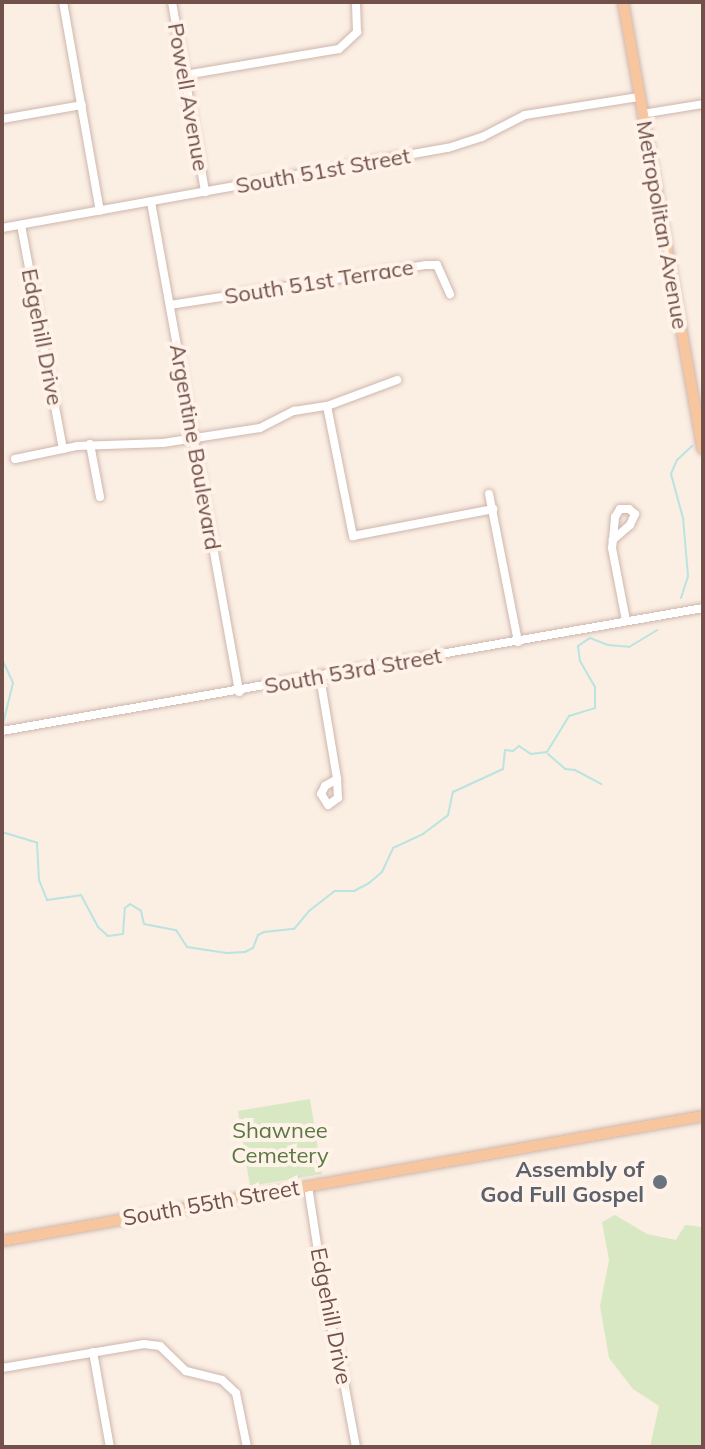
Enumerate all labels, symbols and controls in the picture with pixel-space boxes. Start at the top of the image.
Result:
street label: Powell Avenue [162,21,214,173]
street label: Metropolitan Avenue [631,119,693,331]
street label: South 51st Street [234,143,412,199]
street label: South 51st Terrace [223,254,415,310]
street label: Edgehill Drive [16,266,68,408]
street label: Argentine Boulevard [164,342,226,552]
street label: South 53rd Street [262,642,444,700]
park label: Shawnee Cemetery [231,1117,329,1168]
place label: Assembly of God Full Gospel [480,1156,644,1208]
marker: Assembly of God Full Gospel [651,1173,669,1191]
street label: South 55th Street [121,1174,301,1232]
street label: Edgehill Drive [305,1245,357,1387]

